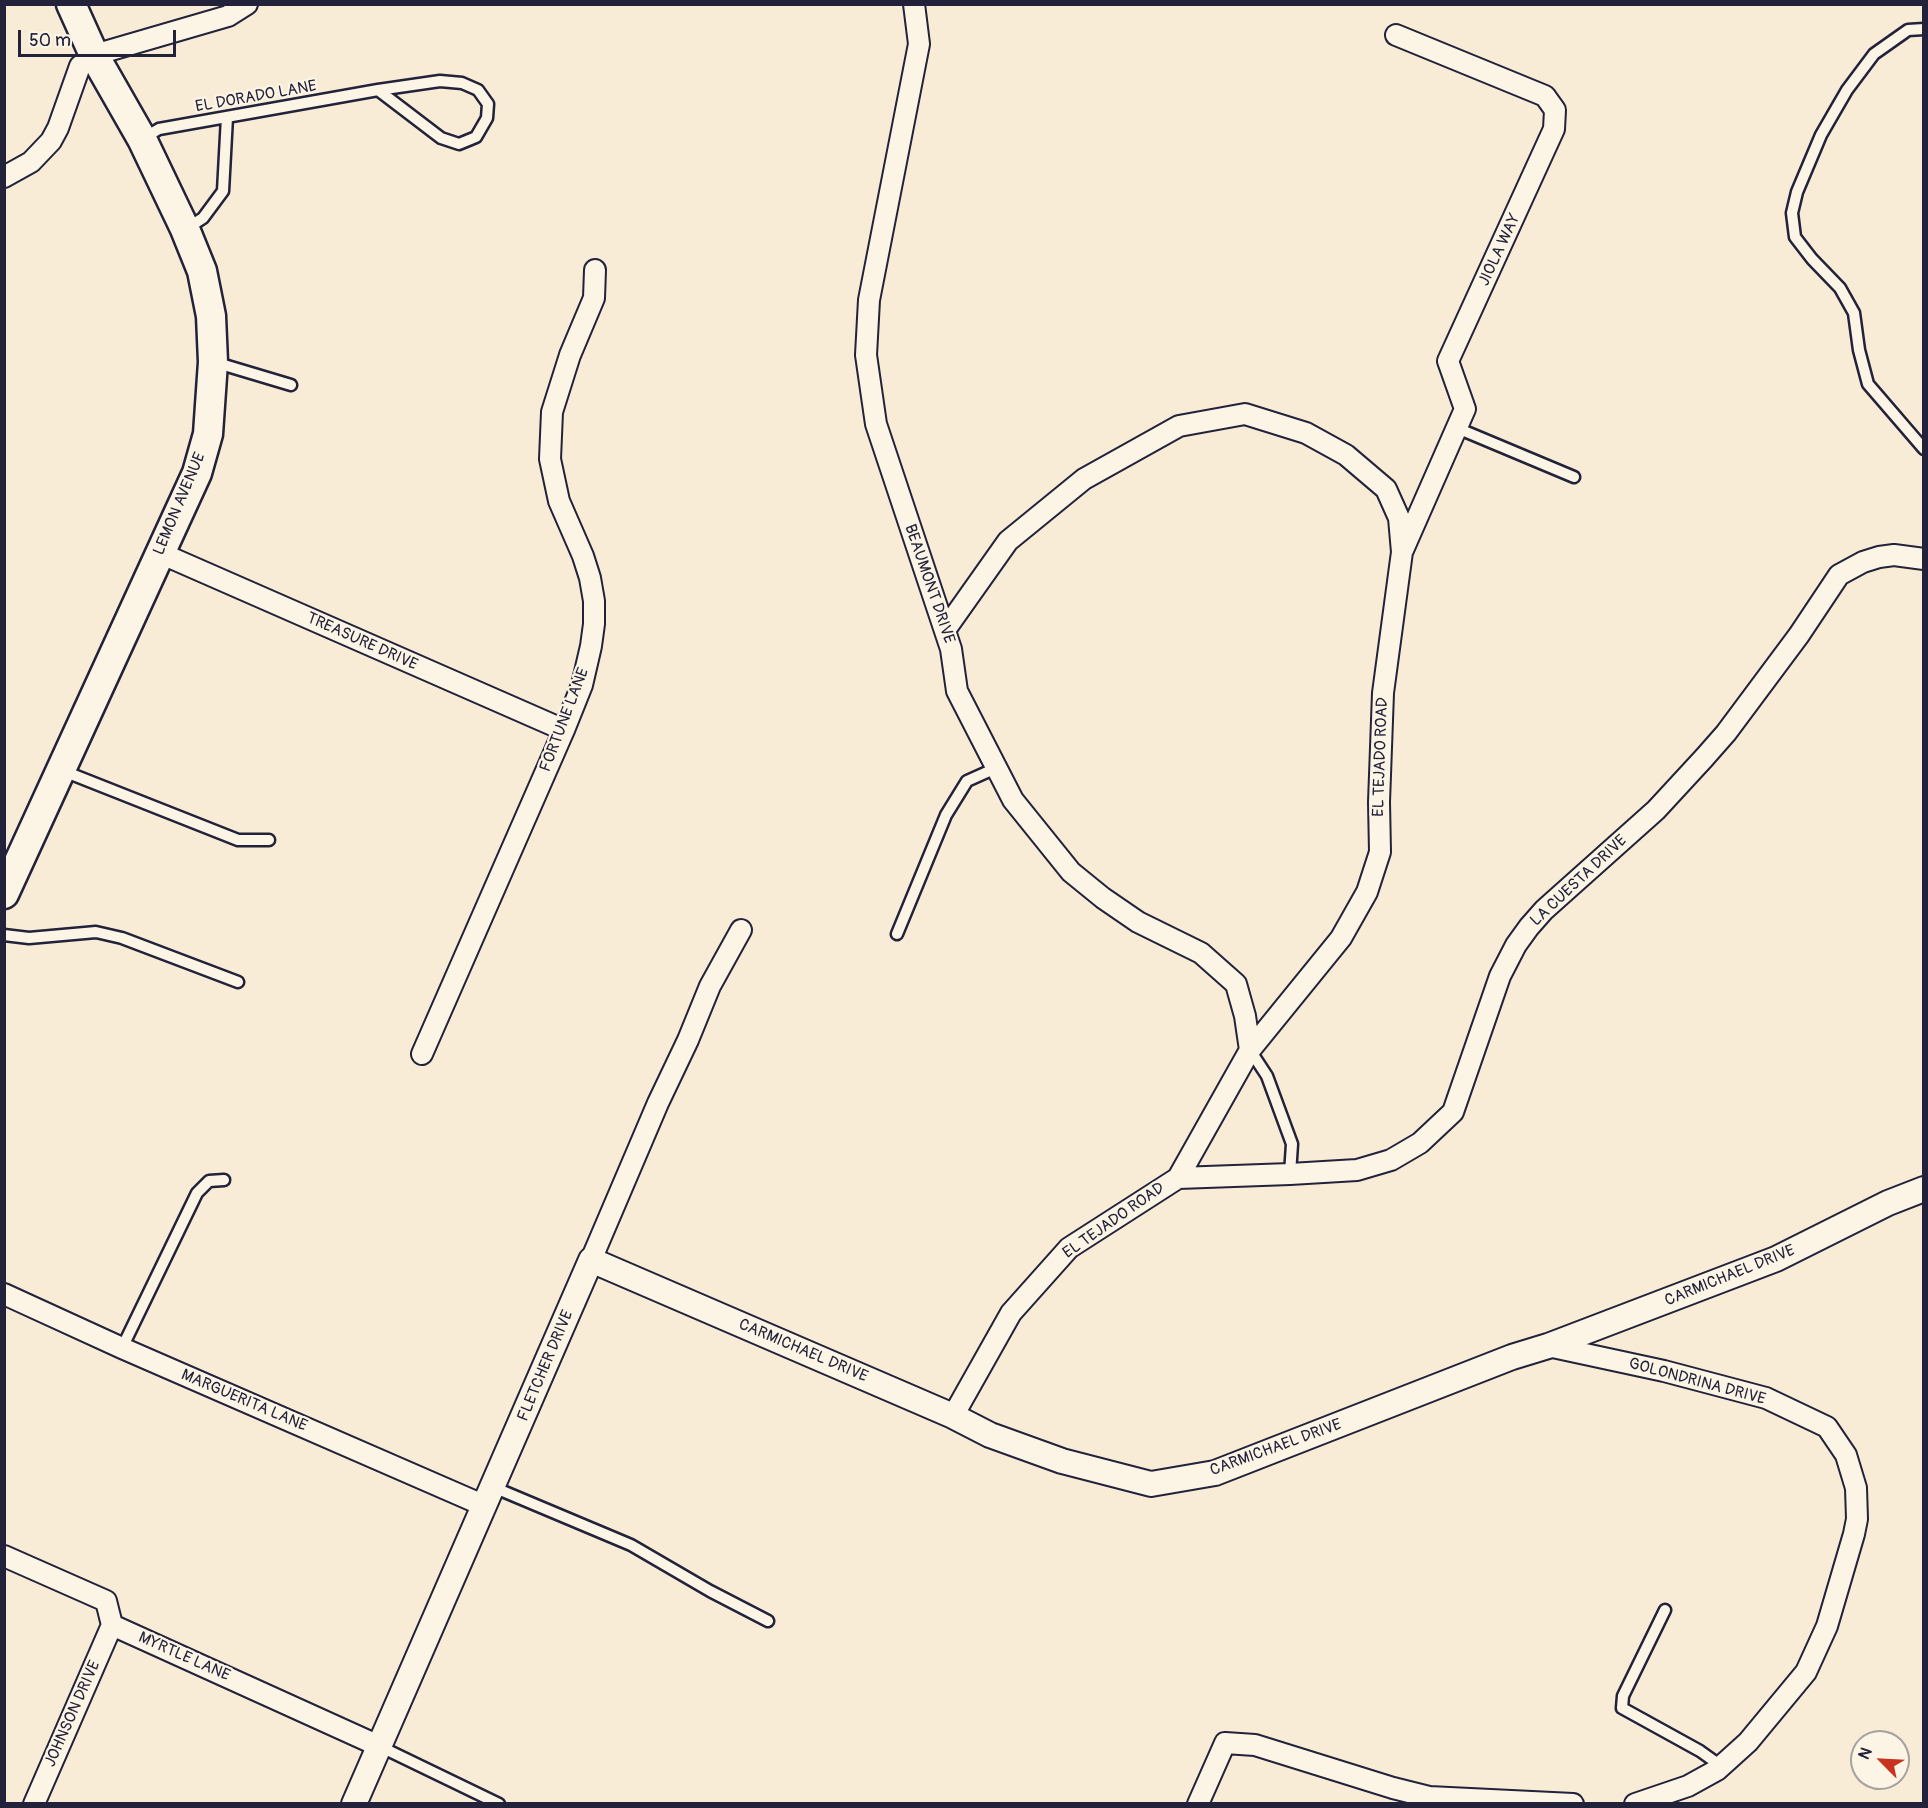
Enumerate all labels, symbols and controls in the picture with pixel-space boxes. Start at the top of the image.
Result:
scale bar [21,18,178,56]
text: 50 m [29,29,71,52]
street label: EL DORADO LANE [194,77,318,117]
street label: JIOLA WAY [1475,211,1525,289]
street label: LEMON AVENUE [150,450,210,558]
street label: BEAUMONT DRIVE [900,522,958,646]
street label: TREASURE DRIVE [303,609,421,675]
street label: FORTUNE LANE [536,665,594,775]
street label: EL TEJADO ROAD [1369,697,1393,817]
street label: LA CUESTA DRIVE [1527,831,1631,931]
street label: EL TEJADO ROAD [1060,1179,1168,1263]
street label: CARMICHAEL DRIVE [1662,1241,1798,1311]
street label: FLETCHER DRIVE [514,1308,578,1424]
street label: CARMICHAEL DRIVE [736,1315,870,1387]
street label: GOLONDRINA DRIVE [1626,1354,1768,1410]
street label: MARGUERITA LANE [178,1366,310,1436]
street label: CARMICHAEL DRIVE [1208,1415,1344,1481]
street label: MYRTLE LANE [135,1628,233,1686]
street label: JOHNSON DRIVE [41,1658,105,1770]
north arrow [1850,1730,1910,1790]
text: N [1854,1744,1877,1763]

